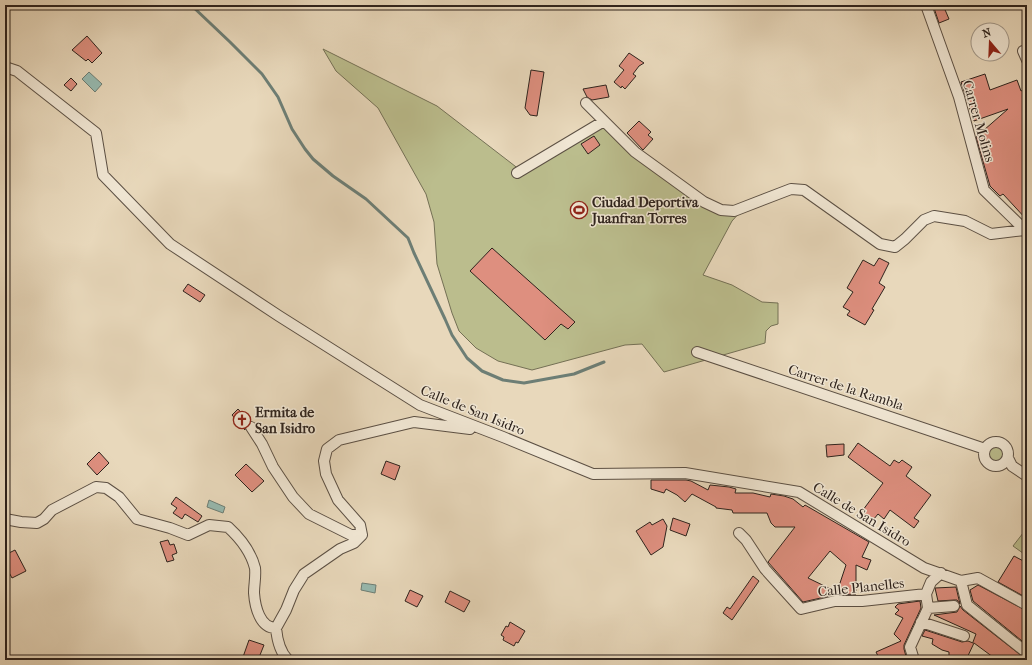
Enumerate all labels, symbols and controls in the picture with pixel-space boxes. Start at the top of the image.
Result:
north arrow [970,22,1010,62]
text: N [981,25,994,41]
street label: Carrer Molins [959,78,998,164]
place label: Ciudad Deportiva Juanfran Torres [590,194,699,227]
sports icon: Ciudad Deportiva Juanfran Torres [569,200,589,220]
street label: Carrer de la Rambla [786,361,906,414]
street label: Calle de San Isidro [418,382,528,439]
place label: Ermita de San Isidro [255,404,315,437]
church icon: Ermita de San Isidro [232,410,252,430]
street label: Calle de San Isidro [810,479,914,550]
street label: Calle Planelles [817,575,905,600]

